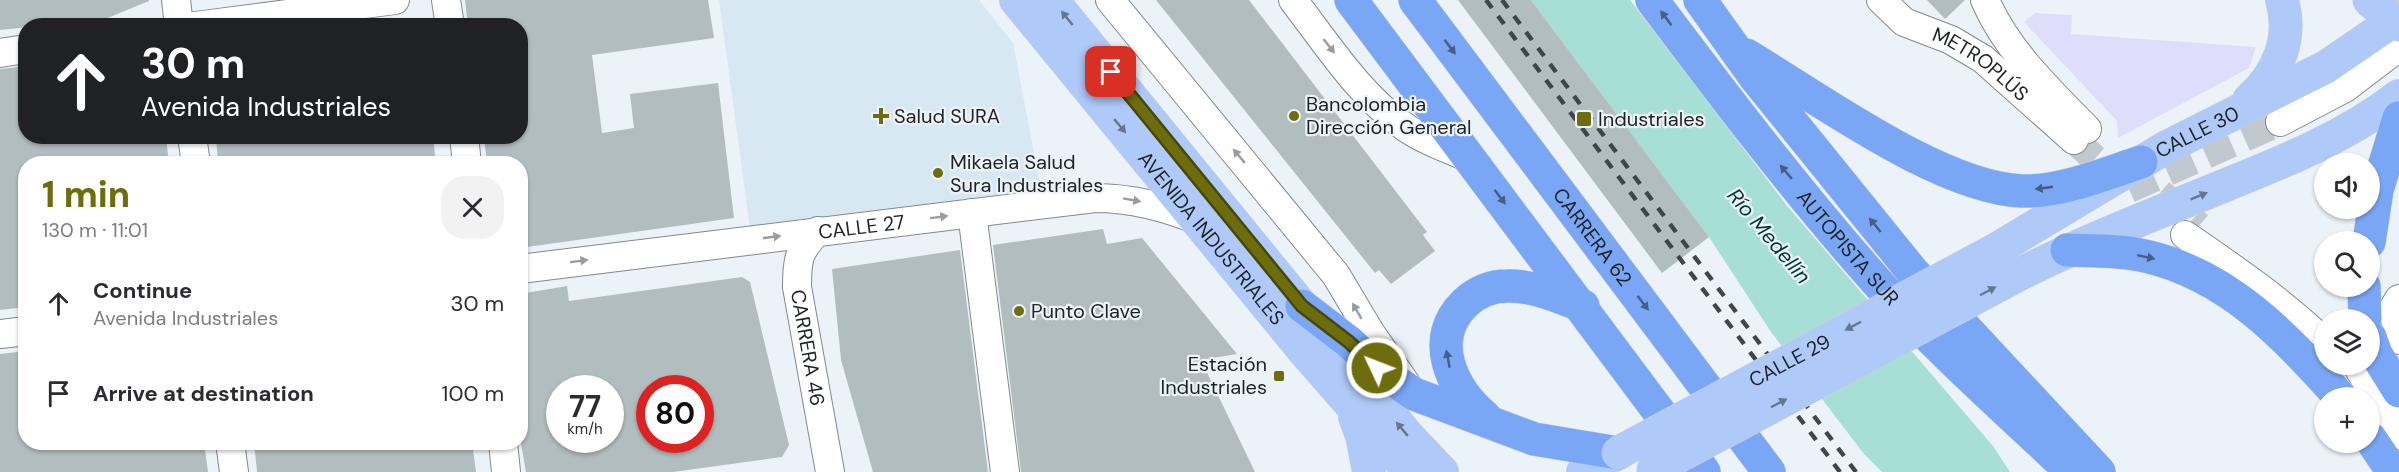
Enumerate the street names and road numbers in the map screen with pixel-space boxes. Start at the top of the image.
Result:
street label: METROPLÚS [1929,21,2034,107]
street label: CALLE 30 [2150,100,2243,164]
street label: AVENIDA INDUSTRIALES [1132,146,1290,330]
street label: CARRERA 62 [1547,182,1638,291]
street label: AUTOPISTA SUR [1791,185,1905,311]
street label: CALLE 27 [817,209,906,245]
street label: CARRERA 46 [785,288,831,408]
street label: CALLE 29 [1744,328,1835,393]

